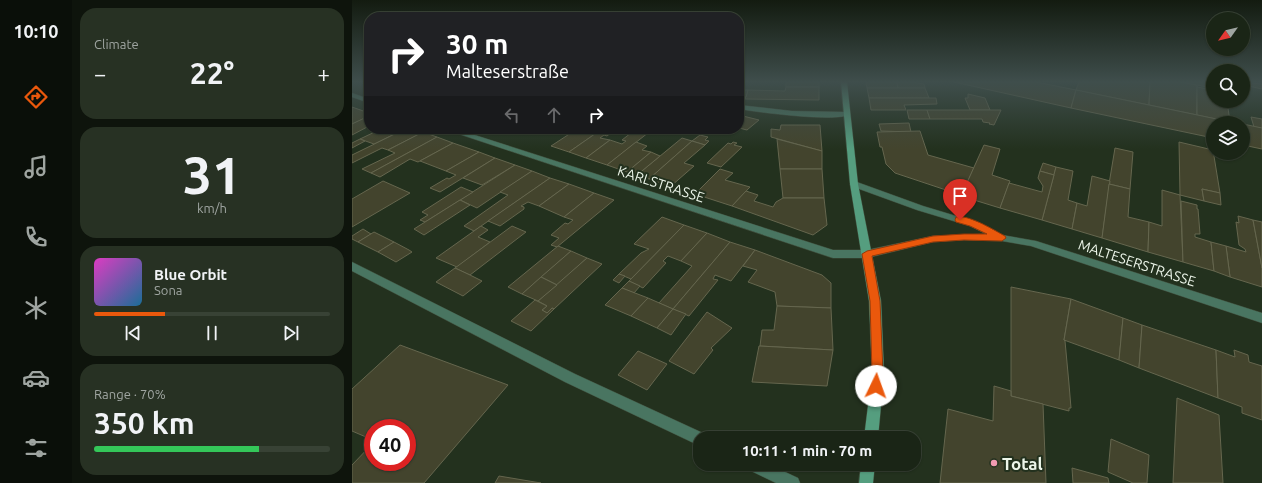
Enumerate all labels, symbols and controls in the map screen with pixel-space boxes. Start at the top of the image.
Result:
north arrow [1206,12,1250,56]
map controls [1206,12,1250,160]
text: 10:10 [13,21,59,41]
icon: right [380,28,432,80]
text: 30 m [446,28,508,59]
text: Climate [94,37,139,51]
text: 22° [190,56,234,90]
text: − [94,61,106,86]
text: + [318,61,330,86]
text: Malteserstraße [446,61,569,81]
button: search [1206,64,1250,108]
icon: directions [22,83,50,111]
icon: left [501,104,523,126]
icon: ahead [543,104,565,126]
icon: right [585,104,607,126]
button: layers [1206,116,1250,160]
text: 31 [183,146,241,204]
icon: music [22,153,50,181]
street label: KARLSTRASSE [616,162,707,206]
pin [943,179,977,220]
icon: arrive [949,185,971,207]
text: km/h [197,201,227,215]
icon: phone [22,223,50,251]
street label: MALTESERSTRASSE [1076,236,1198,290]
text: Blue Orbit [154,266,227,283]
text: Sona [154,283,183,297]
icon: climate [22,294,50,322]
icon: previous [122,322,144,344]
icon: pause [201,322,223,344]
icon: next [280,322,302,344]
icon: car [22,364,50,392]
position arrow [855,365,897,407]
text: Range · 70% [94,387,166,401]
text: 350 km [94,406,195,440]
speed limit sign: 40 [364,419,416,471]
icon: filters [22,434,50,462]
text: 10:11 · 1 min · 70 m [742,442,872,459]
place label: Total [1002,454,1043,473]
marker: Total [989,458,999,468]

